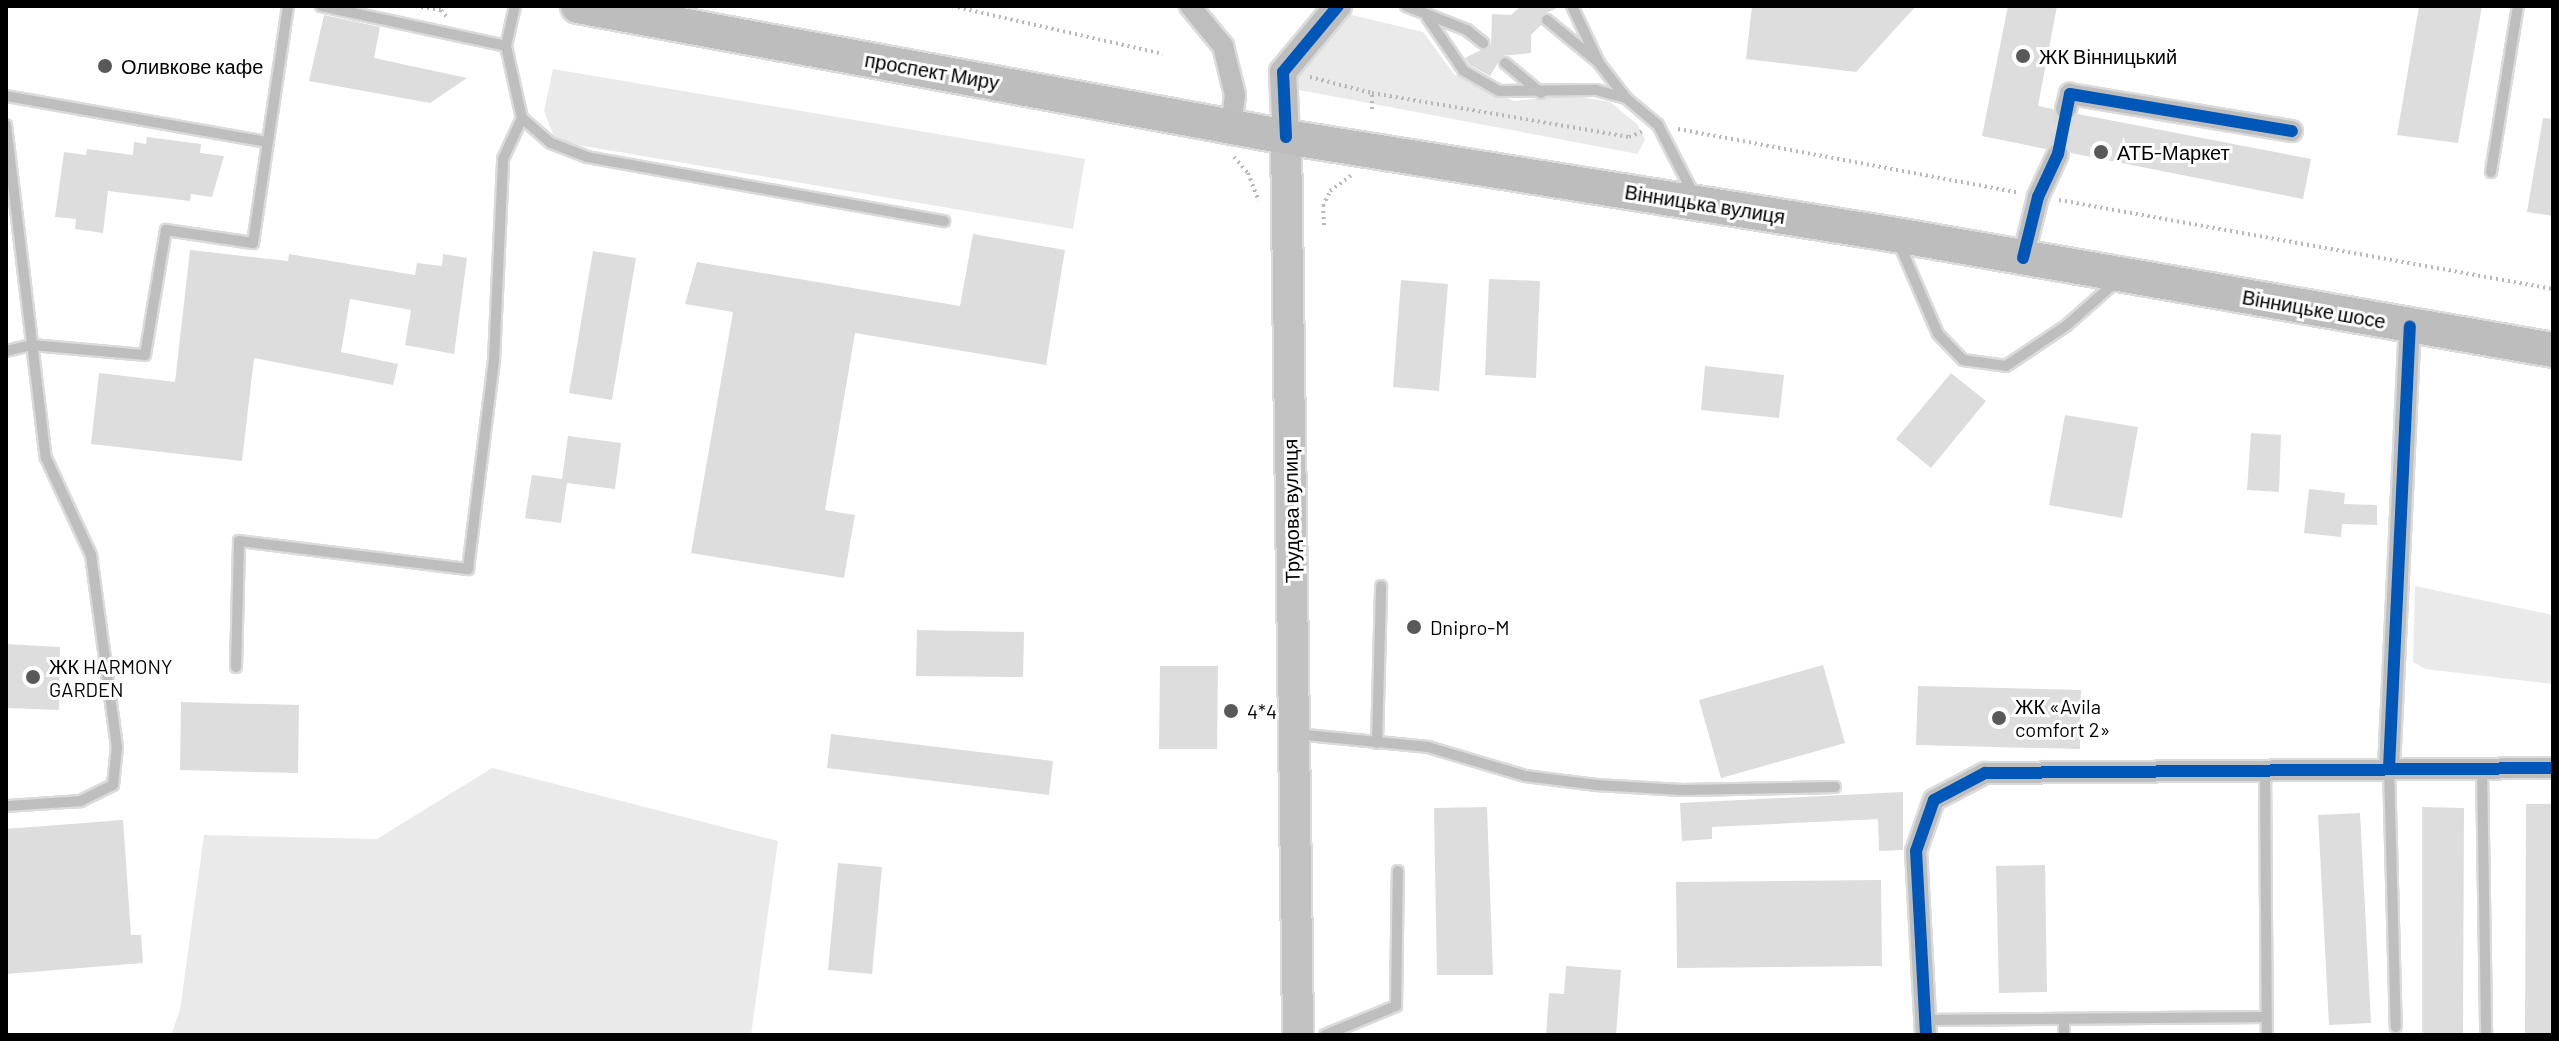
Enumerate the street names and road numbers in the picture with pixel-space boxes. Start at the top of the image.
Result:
street label: проспект Миру [863,47,1001,95]
street label: Вінницька вулиця [1623,179,1787,229]
street label: Вінницьке шосе [2240,285,2388,333]
street label: Трудова вулиця [1278,439,1304,583]

